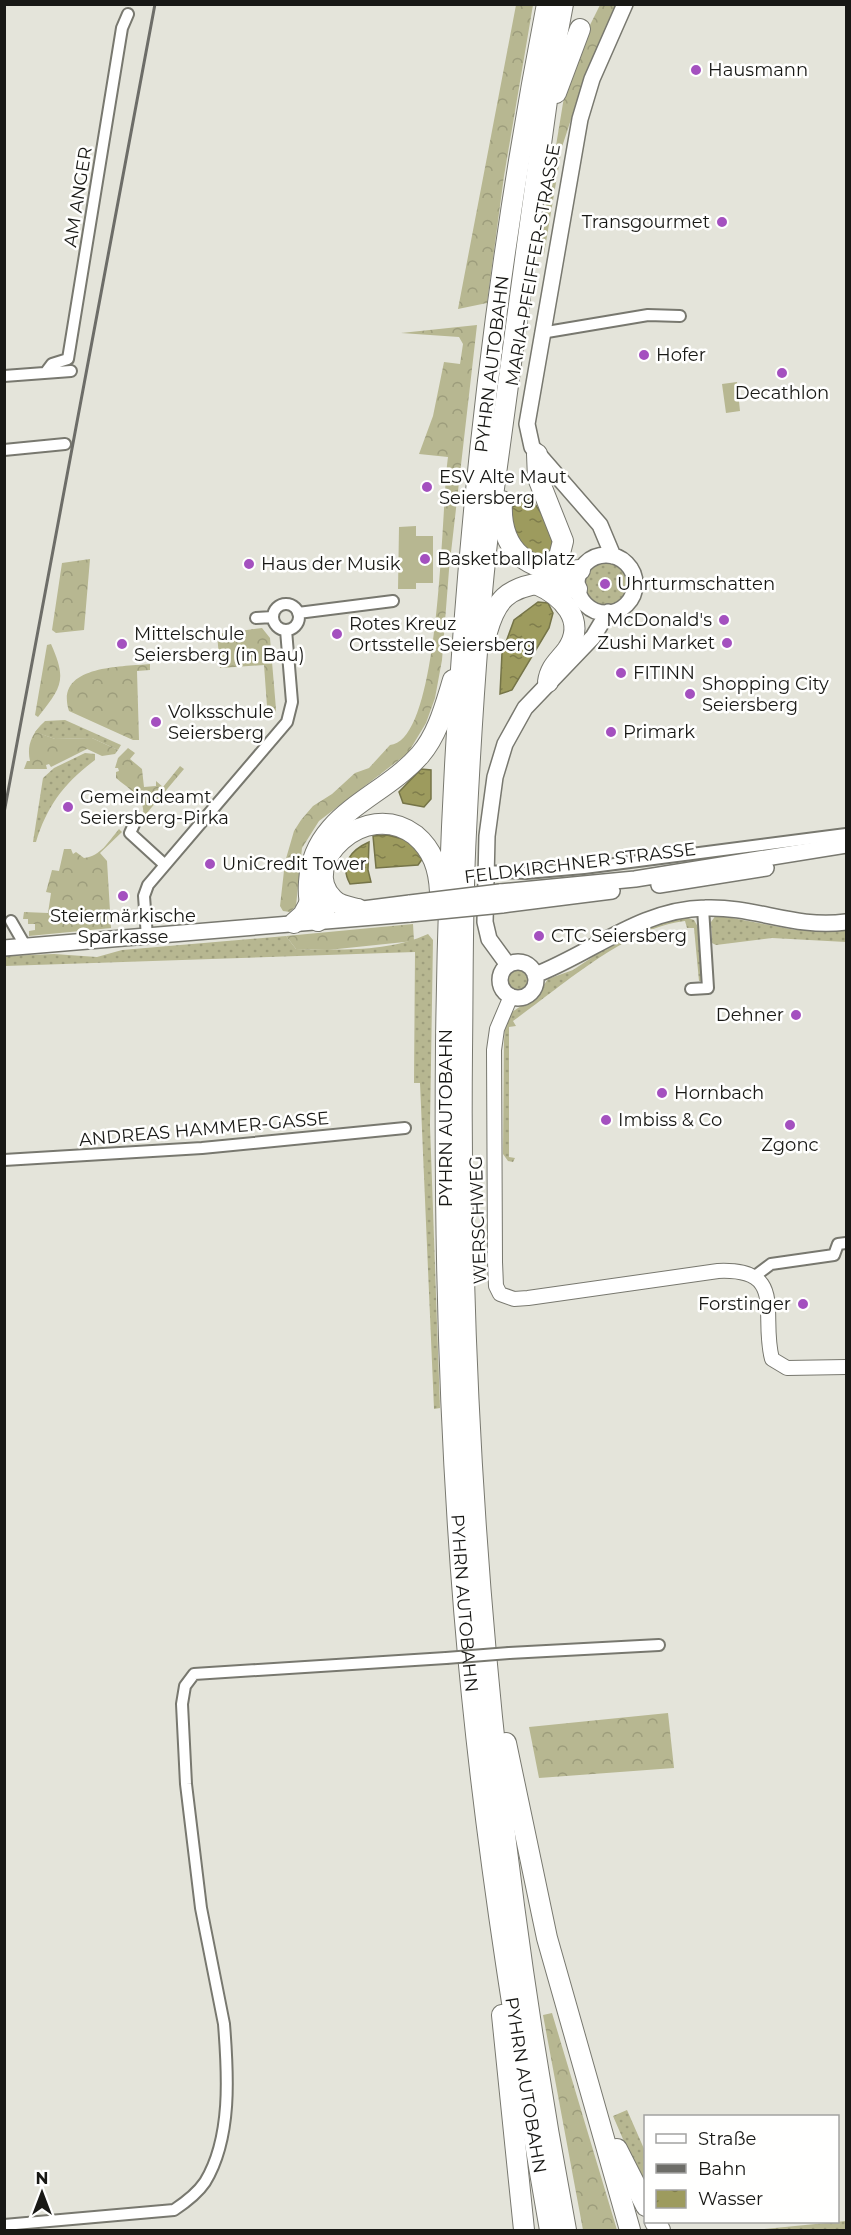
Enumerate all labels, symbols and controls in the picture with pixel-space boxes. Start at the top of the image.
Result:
place label: Hausmann [708,59,808,81]
marker: Hausmann [689,63,703,77]
street label: MARIA-PFEIFFER-STRASSE [501,142,565,388]
street label: AM ANGER [59,145,97,249]
place label: Transgourmet [582,211,710,233]
marker: Transgourmet [715,215,729,229]
street label: PYHRN AUTOBAHN [470,274,514,454]
place label: Hofer [656,344,706,366]
marker: Hofer [637,348,651,362]
marker: Decathlon [775,366,789,380]
place label: Decathlon [735,382,829,404]
place label: ESV Alte Maut Seiersberg [439,466,567,509]
marker: ESV Alte Maut Seiersberg [420,480,434,494]
place label: Basketballplatz [437,548,575,570]
marker: Basketballplatz [418,552,432,566]
place label: Haus der Musik [261,553,401,575]
marker: Haus der Musik [242,557,256,571]
place label: Uhrturmschatten [617,573,775,595]
marker: Uhrturmschatten [598,577,612,591]
place label: McDonald's [606,609,712,631]
place label: Rotes Kreuz Ortsstelle Seiersberg [349,613,536,656]
marker: McDonald's [717,613,731,627]
place label: Mittelschule Seiersberg (in Bau) [134,623,305,666]
marker: Rotes Kreuz Ortsstelle Seiersberg [330,627,344,641]
place label: Zushi Market [597,632,715,654]
marker: Zushi Market [720,636,734,650]
marker: Mittelschule Seiersberg (in Bau) [115,637,129,651]
place label: FITINN [633,662,695,684]
marker: FITINN [614,666,628,680]
place label: Shopping City Seiersberg [702,673,829,716]
marker: Shopping City Seiersberg [683,687,697,701]
place label: Volksschule Seiersberg [168,701,274,744]
marker: Volksschule Seiersberg [149,715,163,729]
place label: Primark [623,721,695,743]
marker: Primark [604,725,618,739]
place label: Gemeindeamt Seiersberg-Pirka [80,786,229,829]
marker: Gemeindeamt Seiersberg-Pirka [61,800,75,814]
street label: FELDKIRCHNER STRASSE [463,838,697,888]
place label: UniCredit Tower [222,853,367,875]
marker: UniCredit Tower [203,857,217,871]
marker: Steiermärkische Sparkasse [116,889,130,903]
place label: Steiermärkische Sparkasse [50,905,196,948]
place label: CTC Seiersberg [551,925,687,947]
marker: CTC Seiersberg [532,929,546,943]
place label: Dehner [716,1004,784,1026]
marker: Dehner [789,1008,803,1022]
street label: PYHRN AUTOBAHN [435,1029,457,1207]
place label: Hornbach [674,1082,764,1104]
marker: Hornbach [655,1086,669,1100]
street label: ANDREAS HAMMER-GASSE [78,1107,330,1151]
place label: Imbiss & Co [618,1109,722,1131]
marker: Imbiss & Co [599,1113,613,1127]
marker: Zgonc [783,1118,797,1132]
place label: Zgonc [761,1134,819,1156]
street label: WERSCHWEG [465,1155,491,1285]
place label: Forstinger [698,1293,791,1315]
marker: Forstinger [796,1297,810,1311]
street label: PYHRN AUTOBAHN [446,1513,483,1693]
street label: PYHRN AUTOBAHN [500,1995,551,2175]
legend [644,2115,839,2223]
text: Straße [698,2128,757,2150]
text: Bahn [698,2158,747,2180]
north arrow [12,2163,72,2223]
text: N [36,2169,48,2188]
text: Wasser [698,2188,763,2210]

